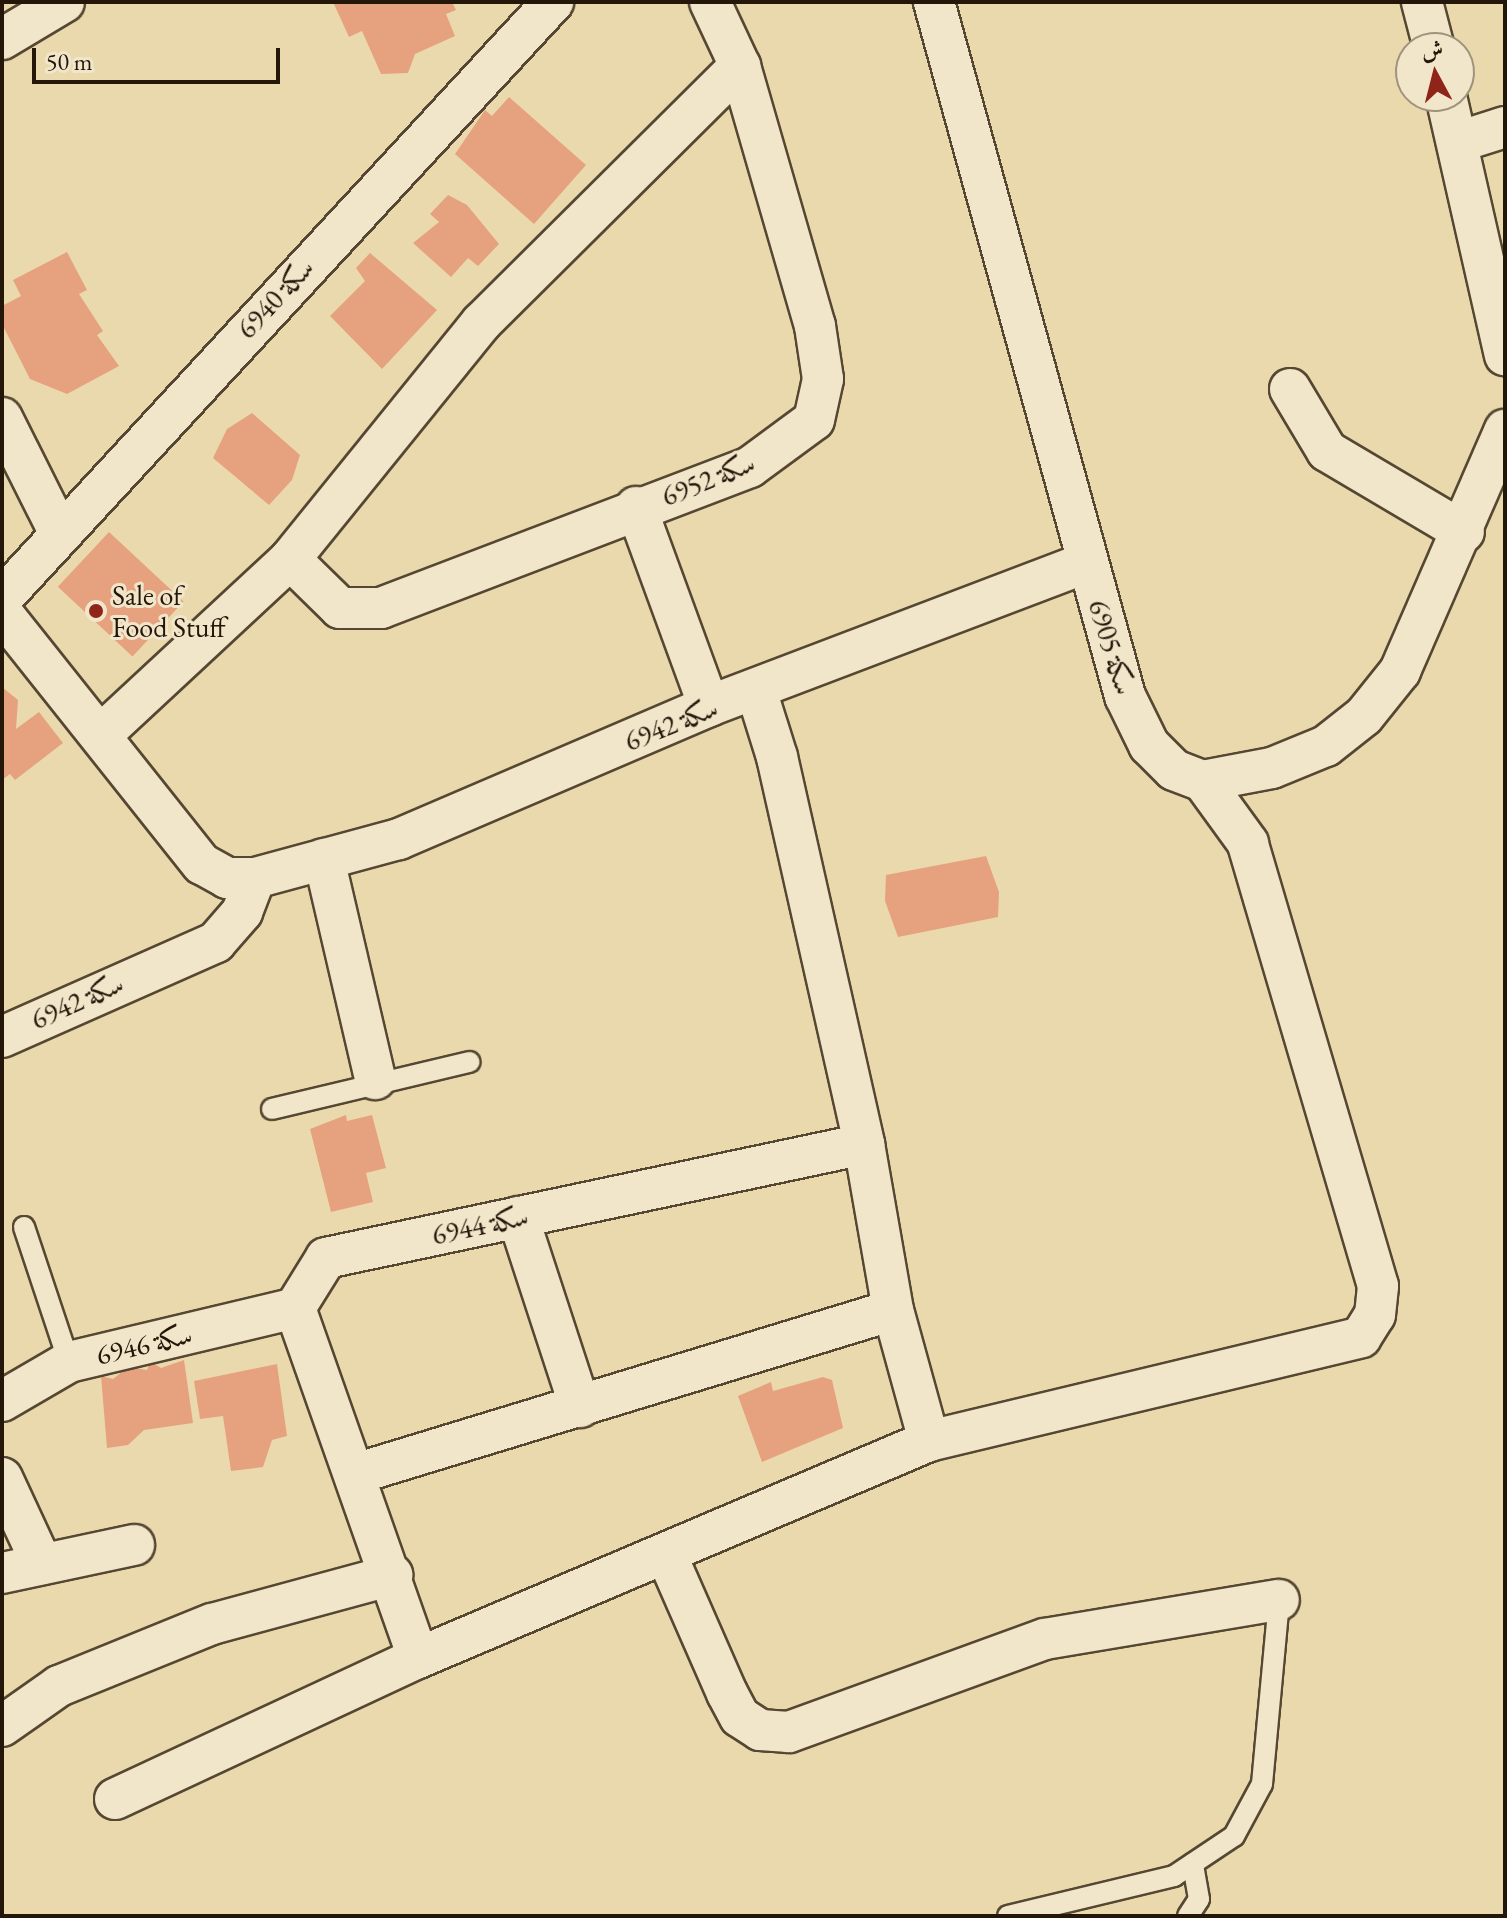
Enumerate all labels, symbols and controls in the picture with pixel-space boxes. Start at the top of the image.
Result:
scale bar [36,32,284,82]
north arrow [1395,32,1475,112]
text: ش [1420,34,1445,65]
text: 50 m [46,46,93,77]
street label: سكة 6940 [229,251,321,345]
street label: سكة 6952 [656,445,760,513]
place label: Sale of Food Stuff [112,578,226,644]
street label: سكة 6905 [1082,595,1142,699]
marker: Sale of Food Stuff [87,602,105,620]
street label: سكة 6942 [619,690,723,758]
street label: سكة 6942 [26,966,128,1036]
street label: سكة 6944 [429,1198,531,1252]
street label: سكة 6946 [93,1317,195,1371]

